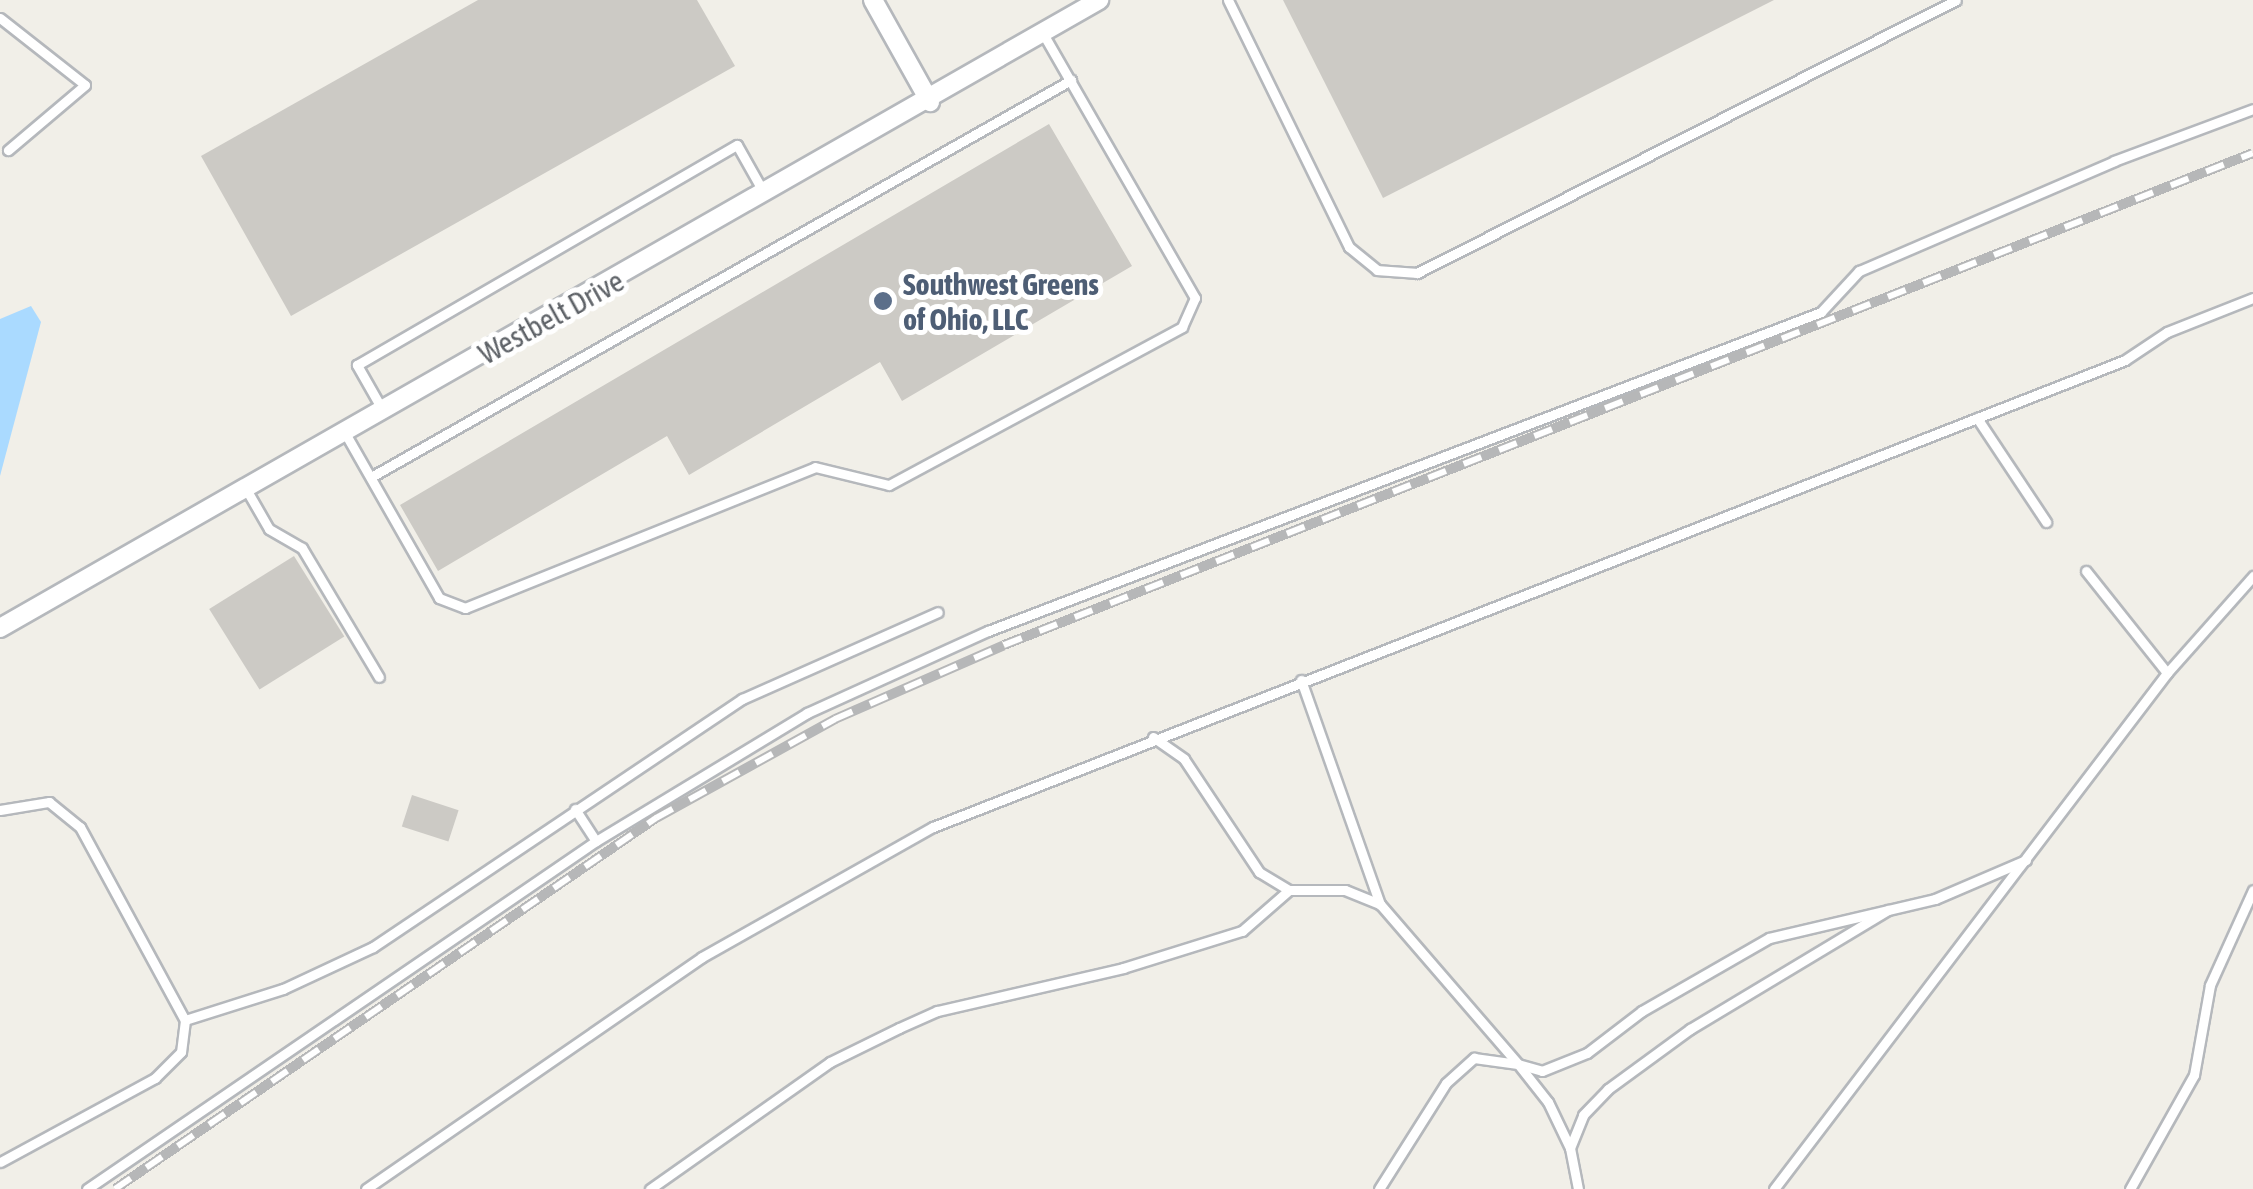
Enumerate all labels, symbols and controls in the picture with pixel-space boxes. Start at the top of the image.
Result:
street label: Westbelt Drive [472,262,630,372]
place label: Southwest Greens of Ohio, LLC [903,266,1099,336]
marker: Southwest Greens of Ohio, LLC [872,290,894,312]

